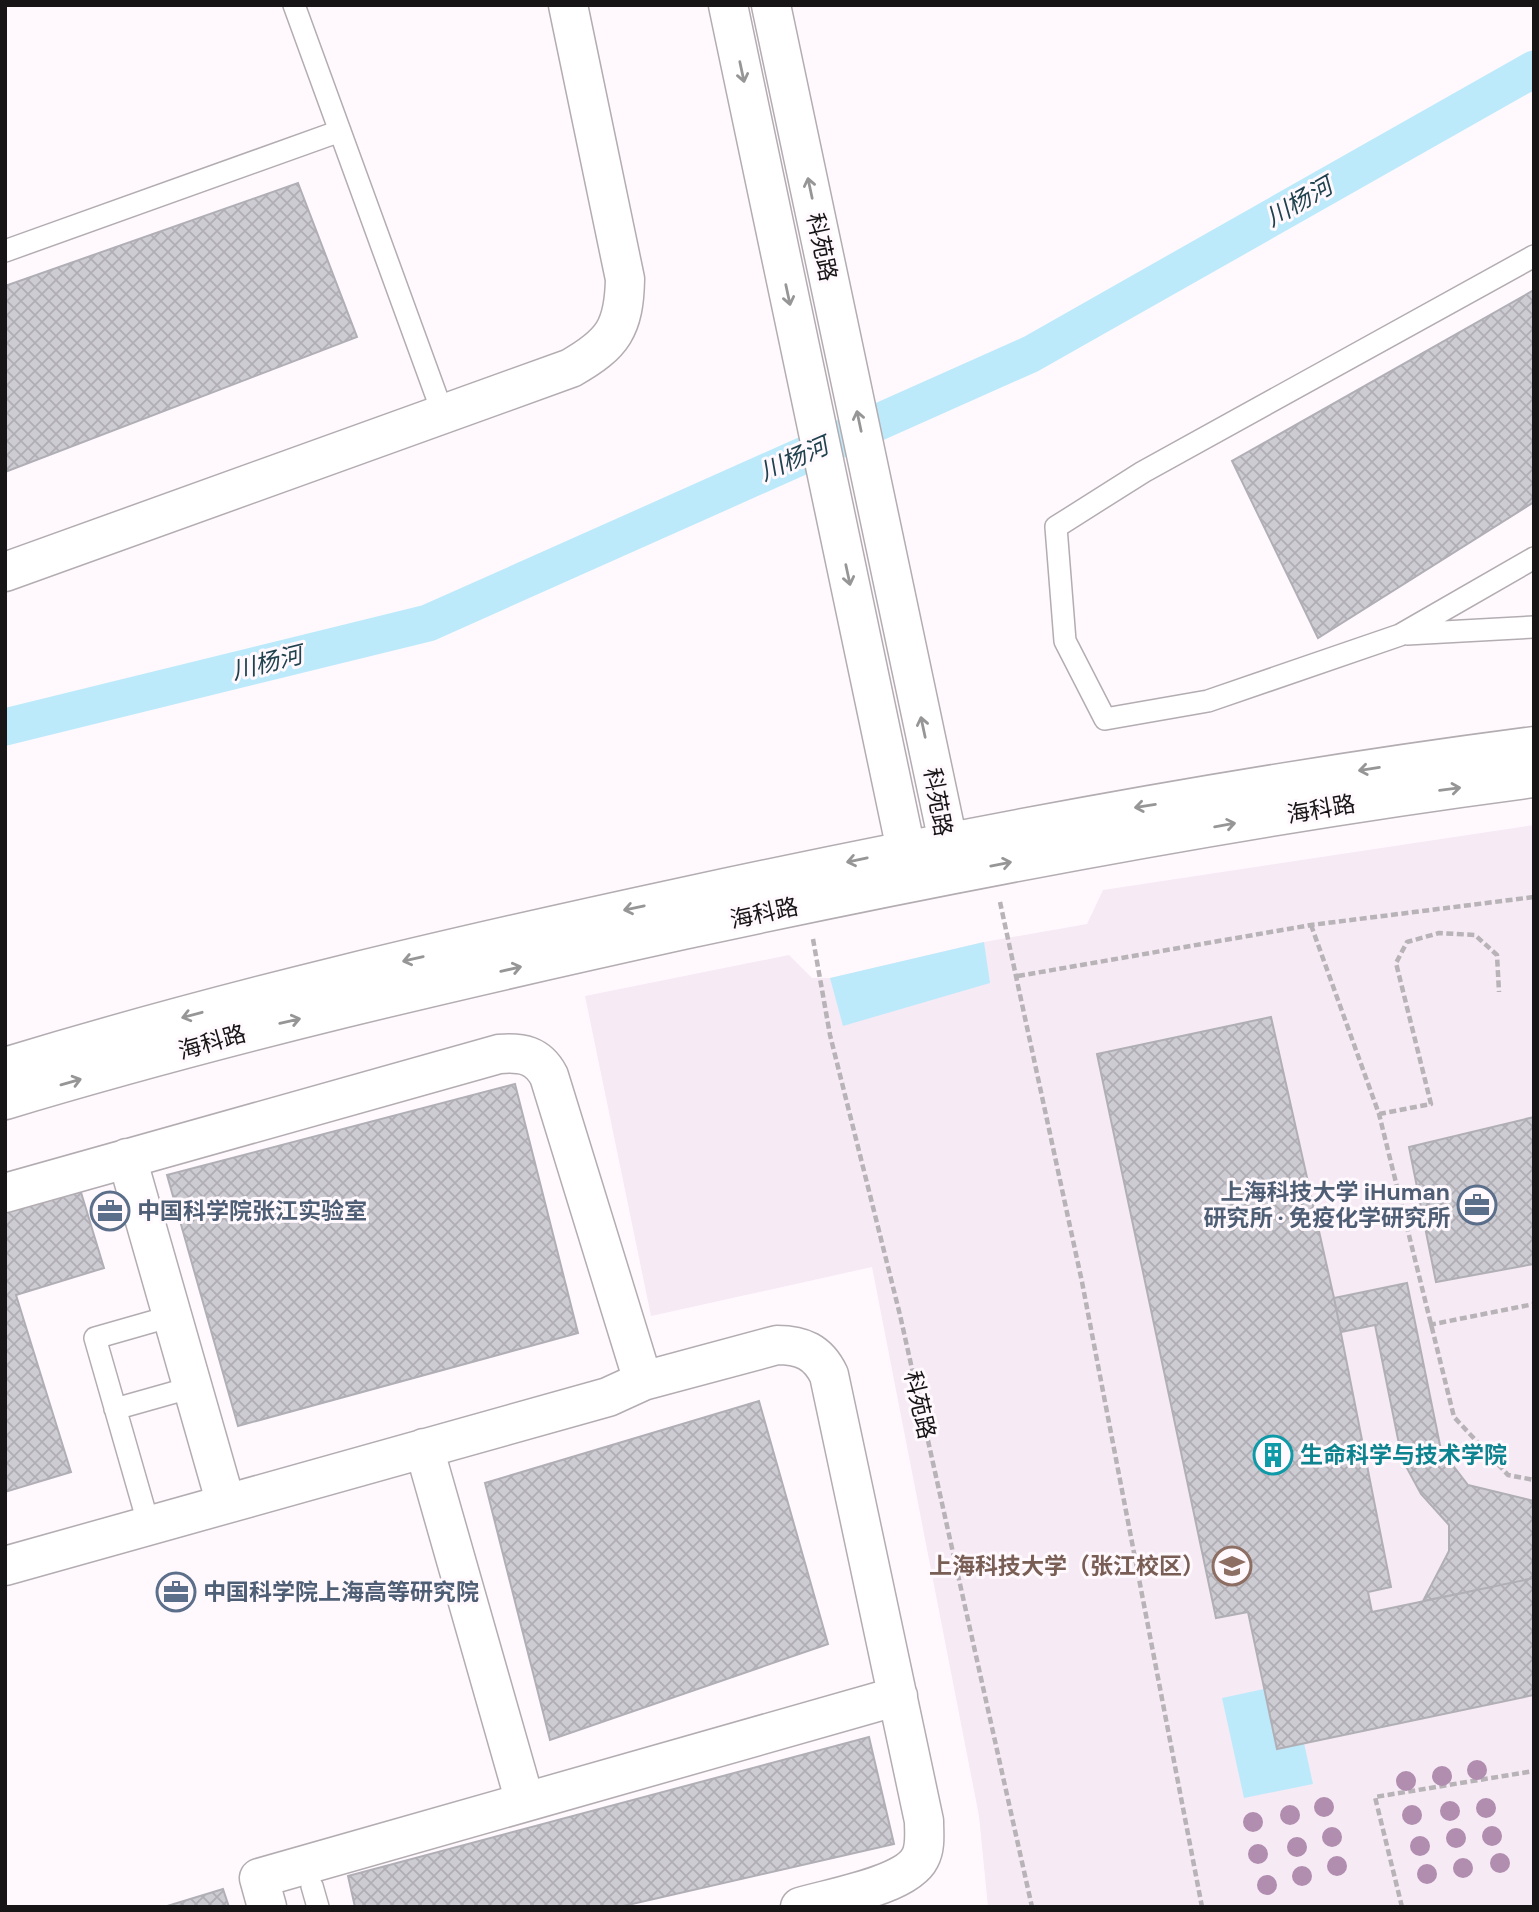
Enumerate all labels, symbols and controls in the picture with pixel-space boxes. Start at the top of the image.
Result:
one-way arrow [735,60,749,83]
water label: 川杨河 [1260,168,1341,233]
one-way arrow [803,178,816,200]
street label: 科苑路 [800,210,844,284]
one-way arrow [782,283,796,306]
one-way arrow [851,410,865,433]
water label: 川杨河 [755,428,837,487]
one-way arrow [841,563,855,586]
water label: 川杨河 [228,638,309,686]
one-way arrow [916,716,930,739]
one-way arrow [1358,763,1381,776]
street label: 科苑路 [917,765,959,839]
one-way arrow [1438,783,1461,796]
street label: 海科路 [1284,788,1358,830]
one-way arrow [1134,800,1157,813]
one-way arrow [1213,818,1236,831]
one-way arrow [846,854,869,868]
one-way arrow [989,856,1012,870]
street label: 海科路 [727,891,801,935]
one-way arrow [623,901,646,915]
one-way arrow [402,953,425,966]
one-way arrow [500,961,522,974]
one-way arrow [181,1009,204,1022]
one-way arrow [278,1014,301,1027]
street label: 海科路 [175,1018,249,1066]
one-way arrow [60,1074,82,1087]
place label: 上海科技大学 iHuman 研究所 · 免疫化学研究所 [1203,1177,1450,1233]
office icon: 上海科技大学 iHuman 研究所 · 免疫化学研究所 [1456,1184,1498,1226]
office icon: 中国科学院张江实验室 [89,1190,131,1232]
place label: 中国科学院张江实验室 [137,1196,367,1226]
street label: 科苑路 [898,1368,942,1442]
building icon: 生命科学与技术学院 [1252,1434,1294,1476]
place label: 生命科学与技术学院 [1300,1440,1507,1470]
school or university icon: 上海科技大学（张江校区） [1211,1545,1253,1587]
place label: 上海科技大学（张江校区） [929,1551,1205,1581]
office icon: 中国科学院上海高等研究院 [155,1571,197,1613]
place label: 中国科学院上海高等研究院 [203,1577,479,1607]

